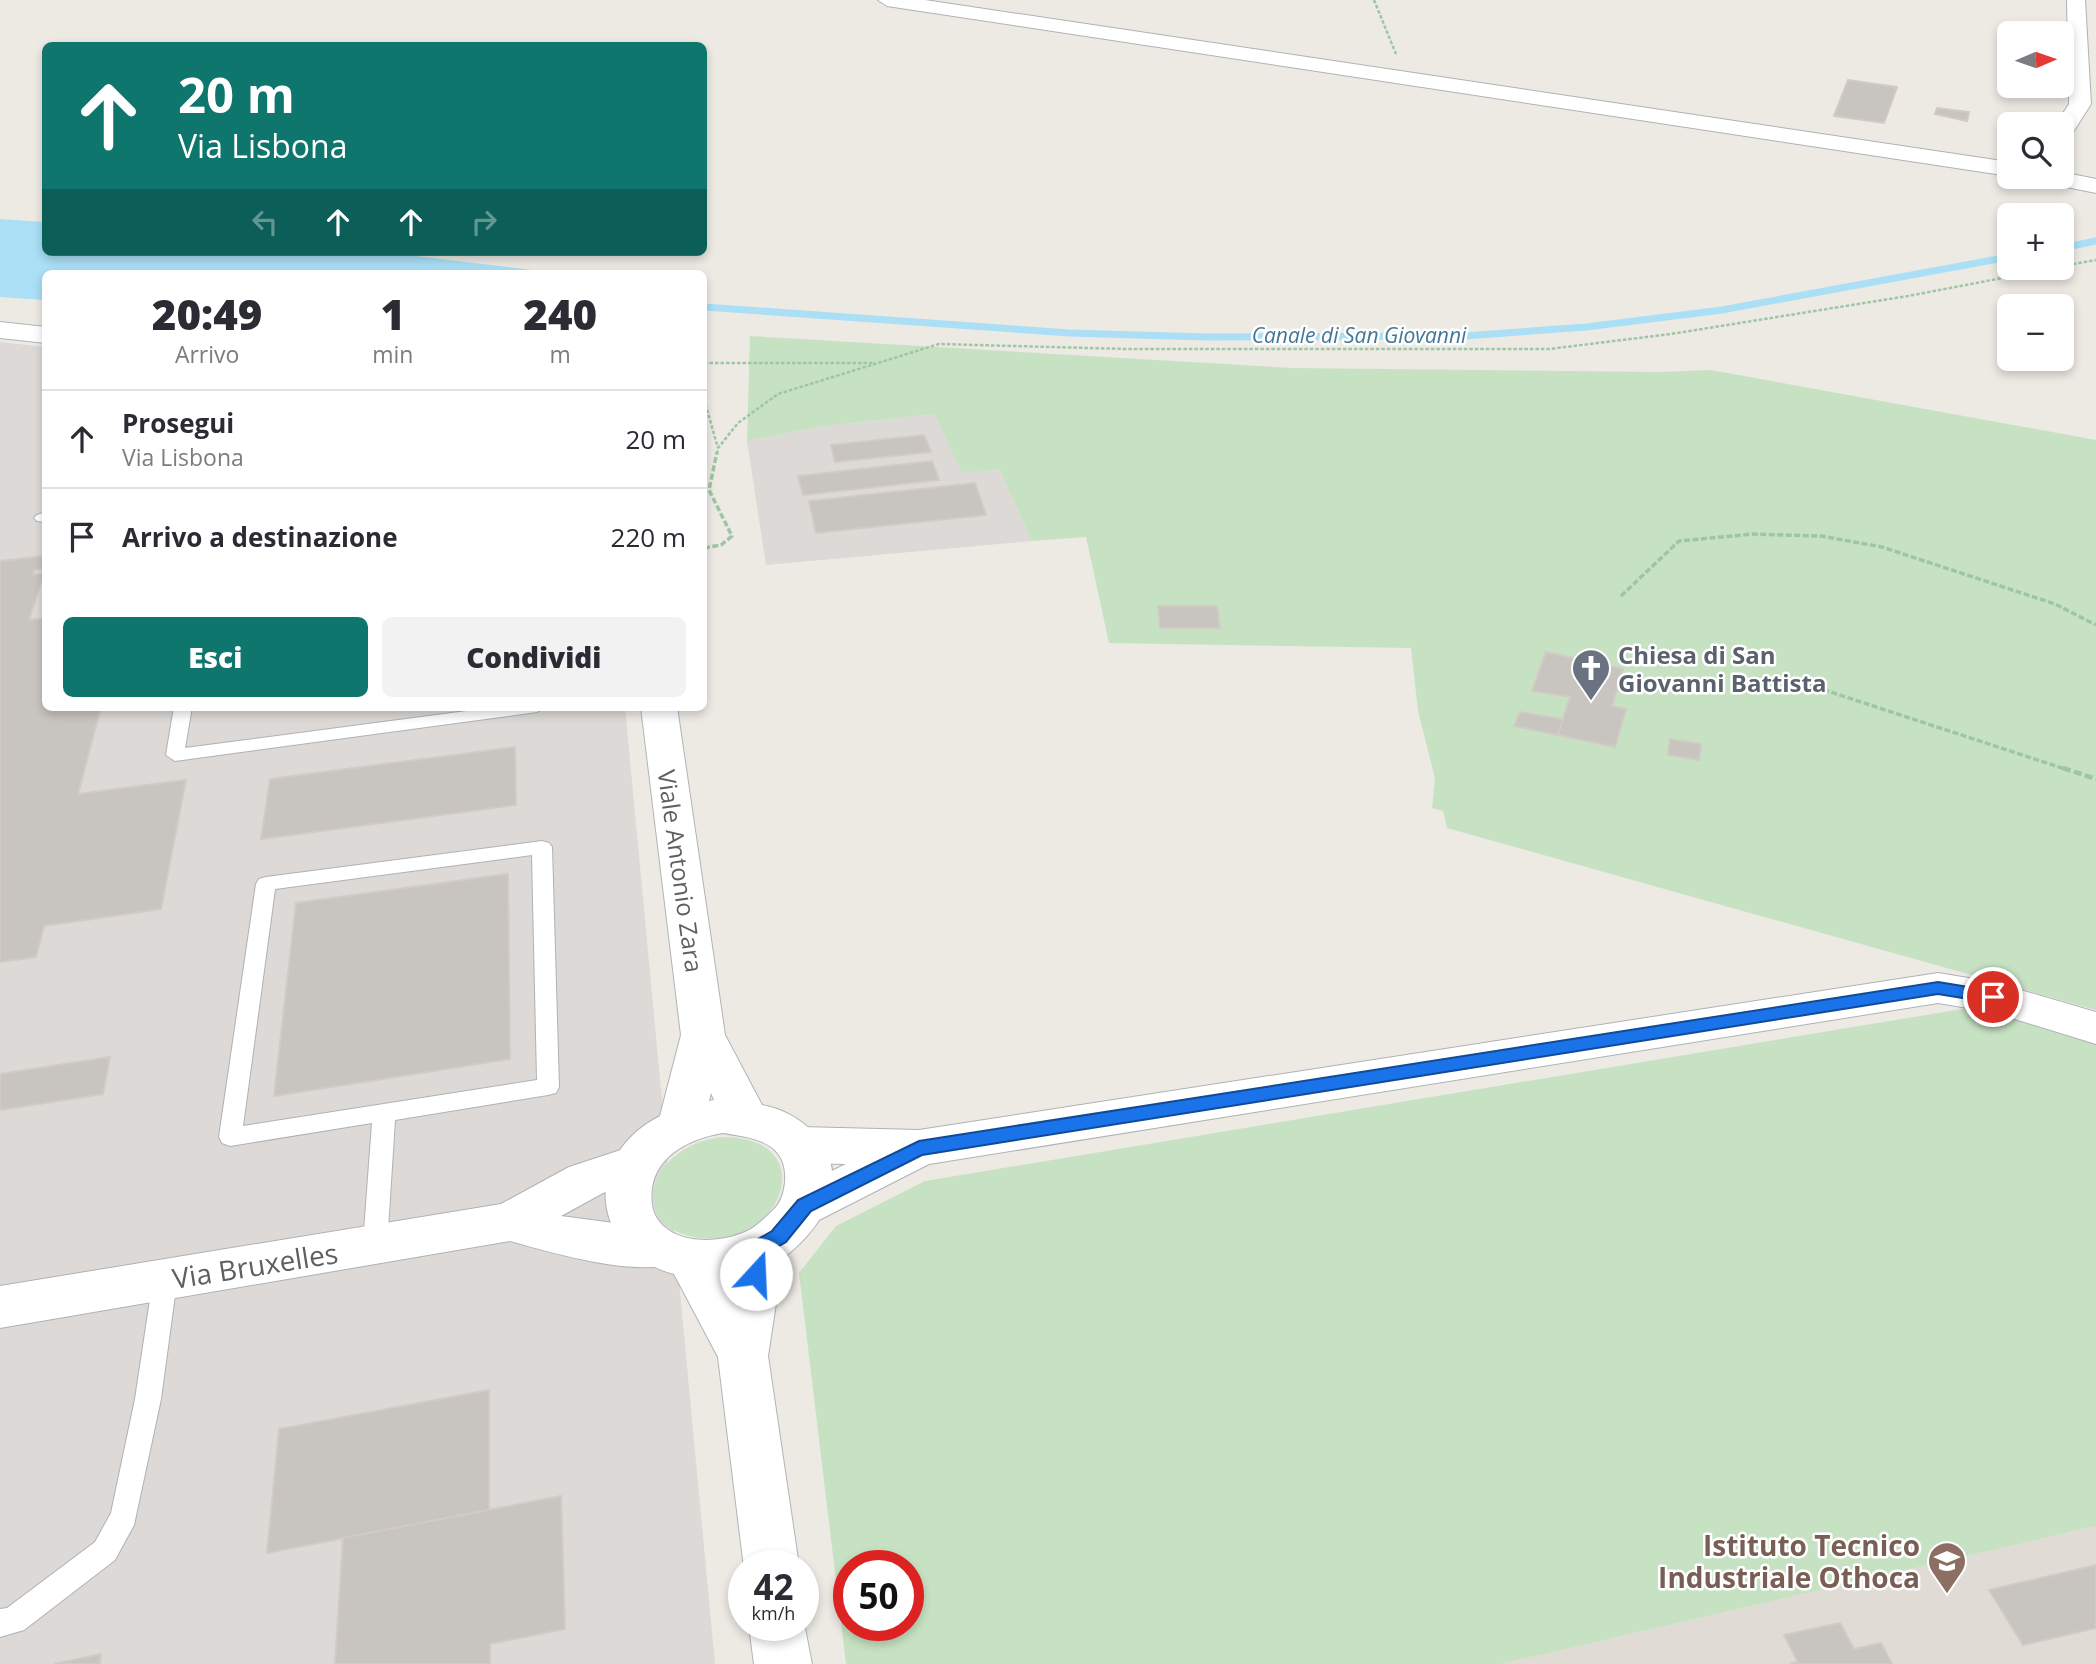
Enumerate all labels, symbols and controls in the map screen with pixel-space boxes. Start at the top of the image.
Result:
north arrow [1997,21,2074,98]
map controls [1997,21,2074,371]
text: 20 m [178,61,295,127]
icon: ahead [63,70,154,161]
button: search [1997,112,2074,189]
text: Via Lisbona [178,124,348,167]
icon: left [246,203,284,241]
icon: ahead [319,203,357,241]
icon: ahead [392,203,430,241]
icon: right [465,203,503,241]
button: + [1997,203,2074,280]
text: 20:49 [152,285,262,342]
text: 1 [381,285,405,342]
text: 240 [523,285,597,342]
button: − [1997,294,2074,371]
water label: Canale di San Giovanni [1252,321,1467,349]
text: Arrivo [175,338,239,370]
text: min [372,338,413,370]
text: m [550,338,571,370]
text: Prosegui [122,405,234,441]
icon: ahead [63,420,101,458]
text: 20 m [625,421,686,457]
text: Via Lisbona [122,441,244,473]
icon: arrive [63,518,101,556]
text: Arrivo a destinazione [122,519,398,555]
text: 220 m [611,519,686,555]
button: Esci [63,617,368,697]
button: Condividi [382,617,686,697]
place label: Chiesa di San Giovanni Battista [1618,638,1826,699]
church icon: Chiesa di San Giovanni Battista [1570,647,1612,702]
street label: Viale Antonio Zara [650,768,712,974]
pin [1963,967,2023,1027]
icon: arrive [1974,978,2012,1016]
street label: Via Bruxelles [170,1233,340,1297]
position arrow [719,1237,793,1311]
place label: Istituto Tecnico Industriale Othoca [1658,1526,1920,1596]
school or university icon: Istituto Tecnico Industriale Othoca [1926,1540,1968,1595]
speed limit sign: 50 [833,1550,924,1641]
text: 42 [753,1563,794,1610]
text: km/h [752,1601,795,1625]

